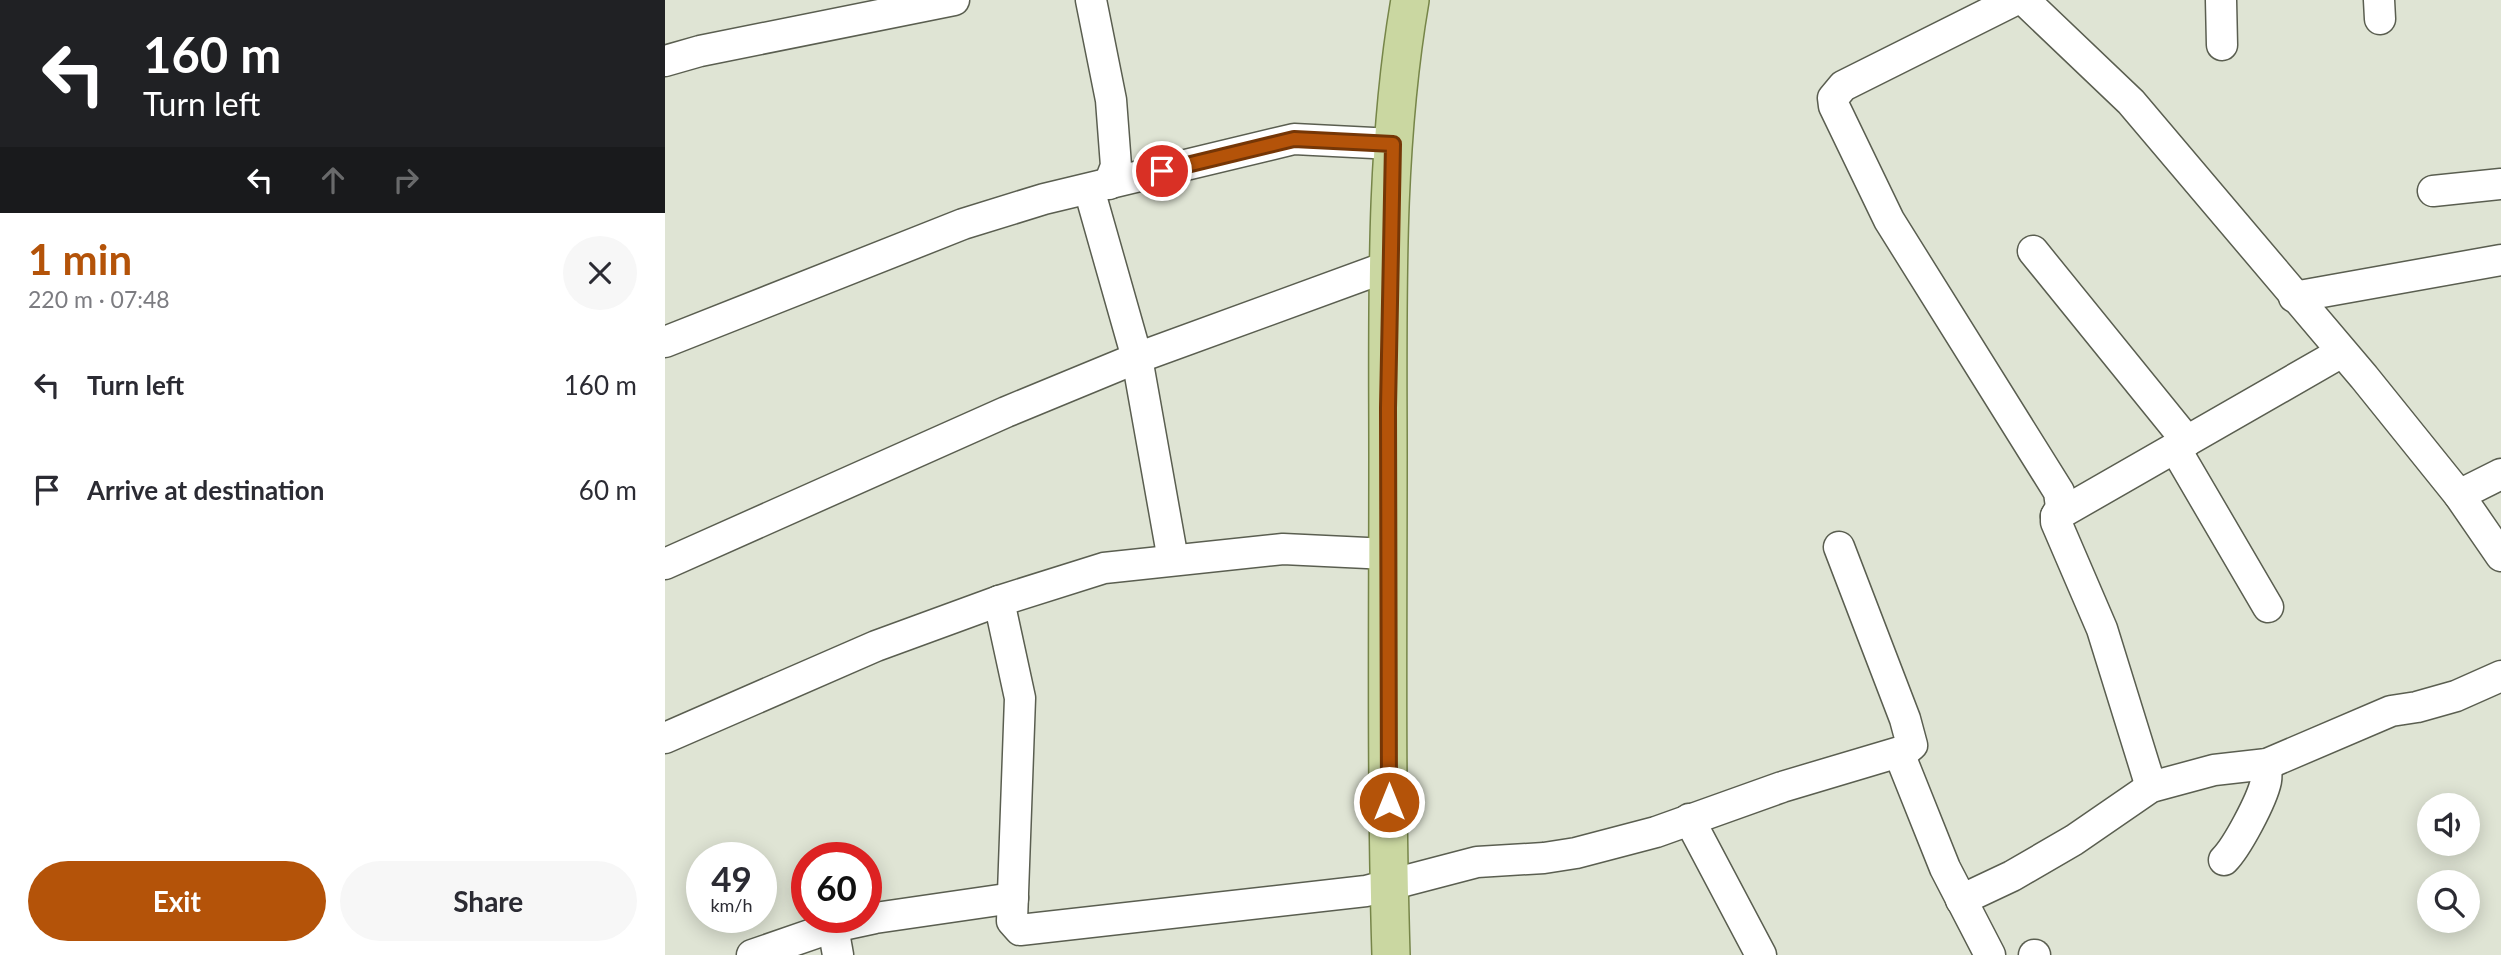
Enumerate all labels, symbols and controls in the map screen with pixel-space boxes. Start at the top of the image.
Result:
text: 160 m [143,25,281,83]
icon: left [28,28,119,119]
text: Turn left [143,84,260,123]
pin [1132,141,1192,201]
icon: arrive [1143,152,1181,190]
icon: left [241,161,279,199]
icon: ahead [314,161,352,199]
icon: right [387,161,425,199]
text: 1 min [28,234,132,284]
button: close [563,236,637,310]
text: 220 m · 07:48 [28,285,170,313]
icon: left [28,366,66,404]
text: Turn left [87,369,184,401]
text: 160 m [564,369,637,401]
icon: arrive [28,471,66,509]
text: Arrive at destination [87,474,324,506]
text: 60 m [579,474,637,506]
position arrow [1352,765,1426,839]
map controls [2417,793,2480,933]
button: sound [2417,793,2480,856]
speed limit sign: 60 [791,842,882,933]
text: 49 [711,857,752,899]
button: Exit [28,861,326,941]
button: Share [340,861,637,941]
button: search [2417,870,2480,933]
text: km/h [710,894,753,916]

